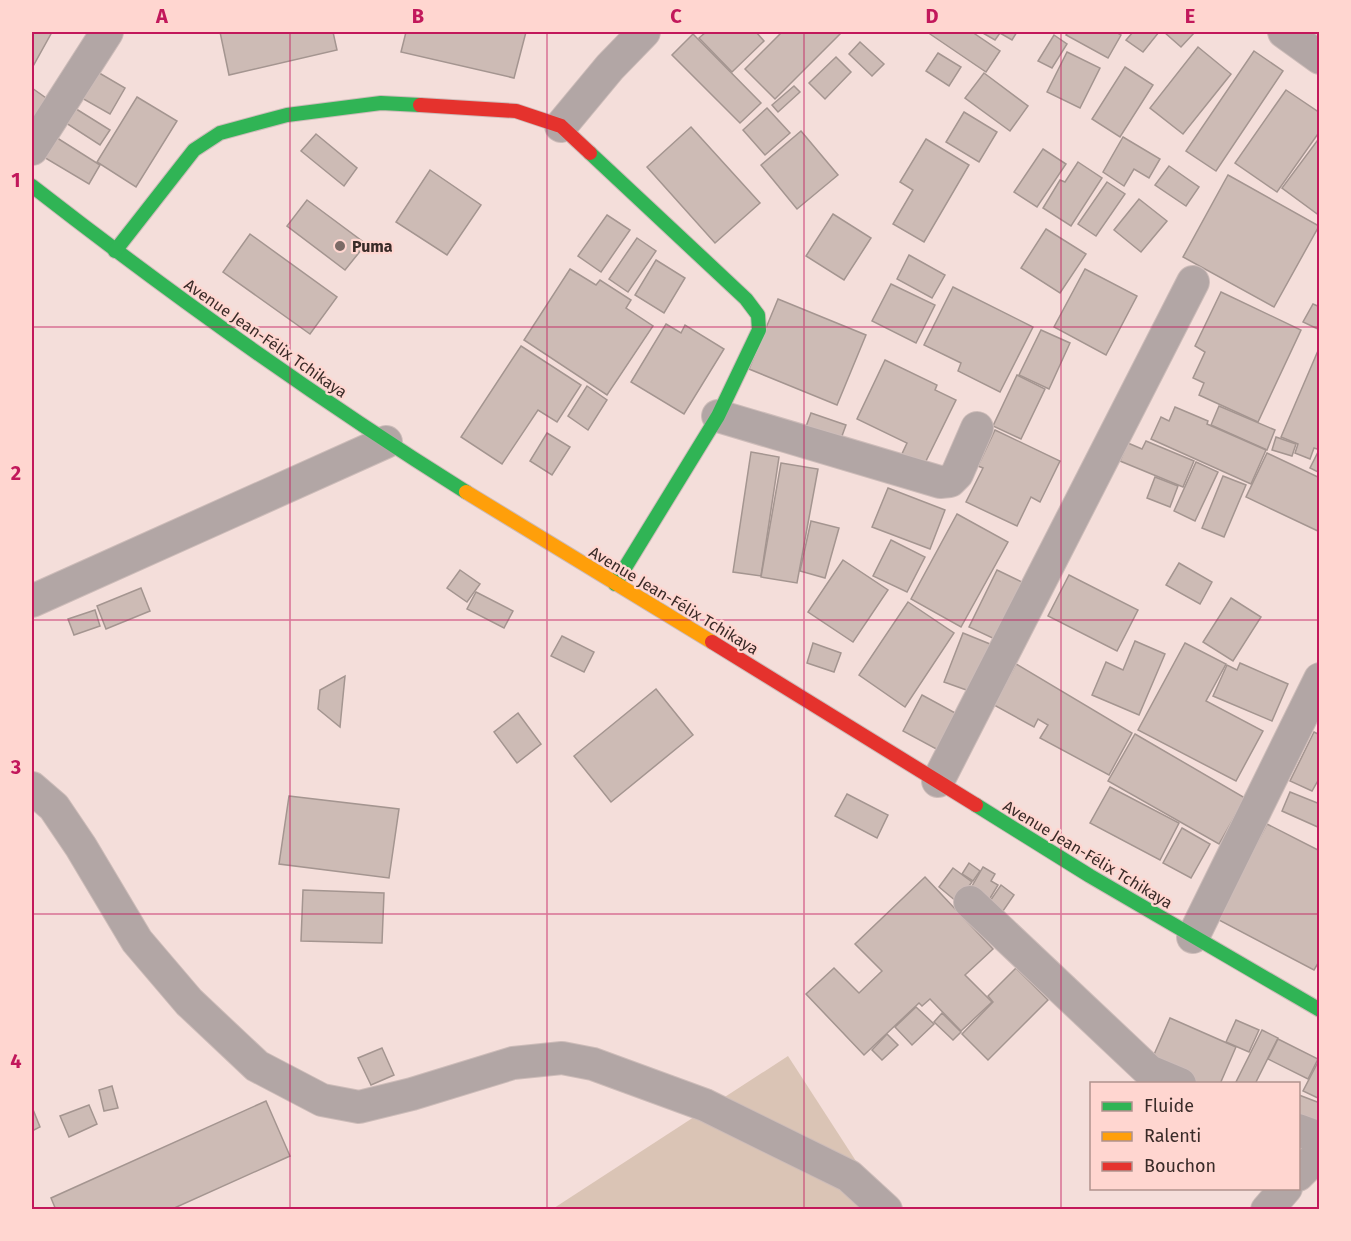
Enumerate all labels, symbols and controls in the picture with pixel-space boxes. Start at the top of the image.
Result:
text: A [155,4,169,28]
text: B [412,4,424,28]
text: C [670,4,682,28]
text: D [925,4,939,28]
text: E [1185,4,1195,28]
text: 1 [11,168,21,192]
place label: Puma [352,237,393,256]
marker: Puma [333,239,347,253]
street label: Avenue Jean-Félix Tchikaya [181,275,351,402]
text: 2 [11,461,21,485]
street label: Avenue Jean-Félix Tchikaya [586,542,762,659]
text: 3 [10,755,21,779]
street label: Avenue Jean-Félix Tchikaya [1000,796,1176,913]
text: 4 [10,1049,22,1073]
legend [1090,1082,1300,1190]
text: Fluide [1144,1095,1194,1117]
text: Ralenti [1144,1125,1201,1147]
text: Bouchon [1144,1155,1216,1177]

